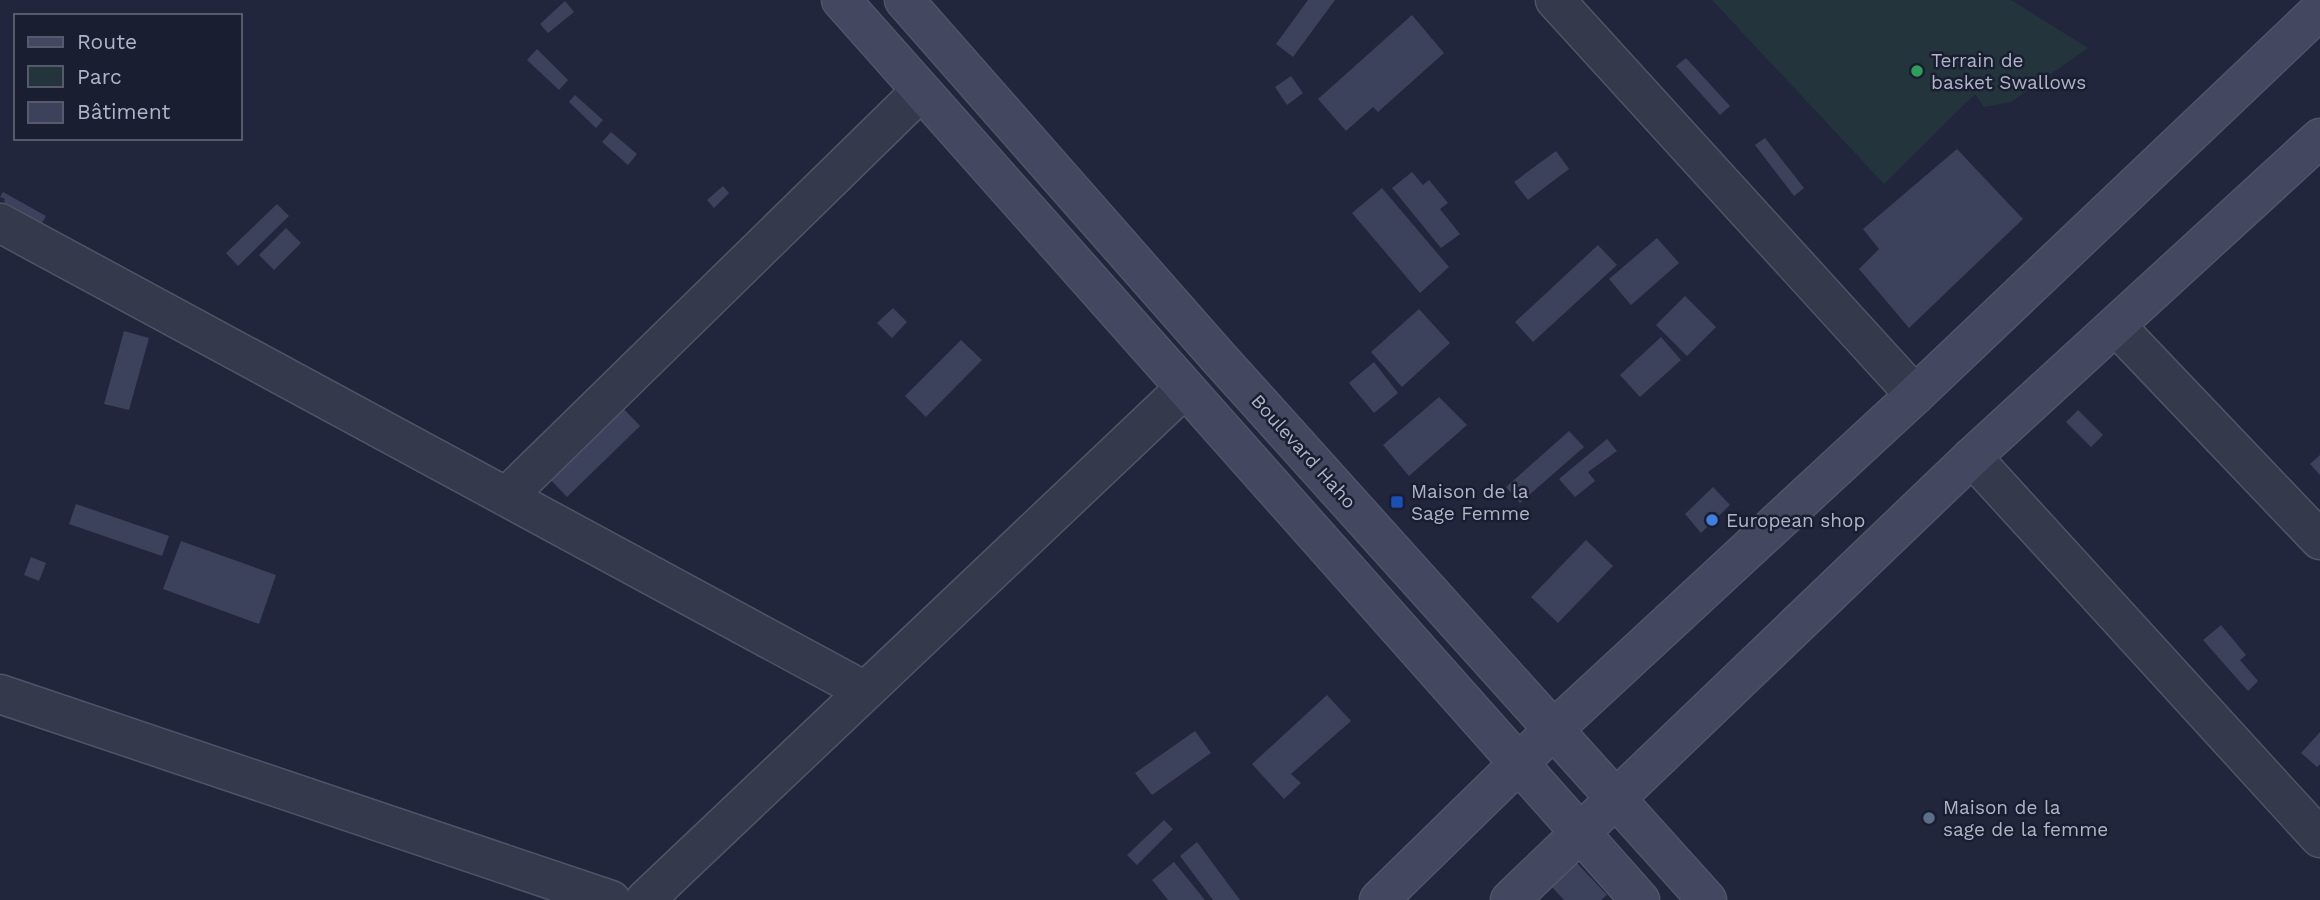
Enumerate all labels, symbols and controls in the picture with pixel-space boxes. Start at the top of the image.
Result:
legend [14,14,242,140]
text: Route [77,29,137,54]
place label: Terrain de basket Swallows [1931,49,2086,94]
marker: Terrain de basket Swallows [1909,63,1925,79]
text: Parc [77,64,122,89]
text: Bâtiment [77,99,171,124]
street label: Boulevard Haho [1246,389,1361,513]
place label: Maison de la Sage Femme [1411,480,1530,525]
marker: Maison de la Sage Femme [1389,494,1405,510]
place label: European shop [1726,509,1865,532]
marker: European shop [1704,512,1720,528]
place label: Maison de la sage de la femme [1943,796,2108,841]
marker: Maison de la sage de la femme [1921,810,1937,826]

